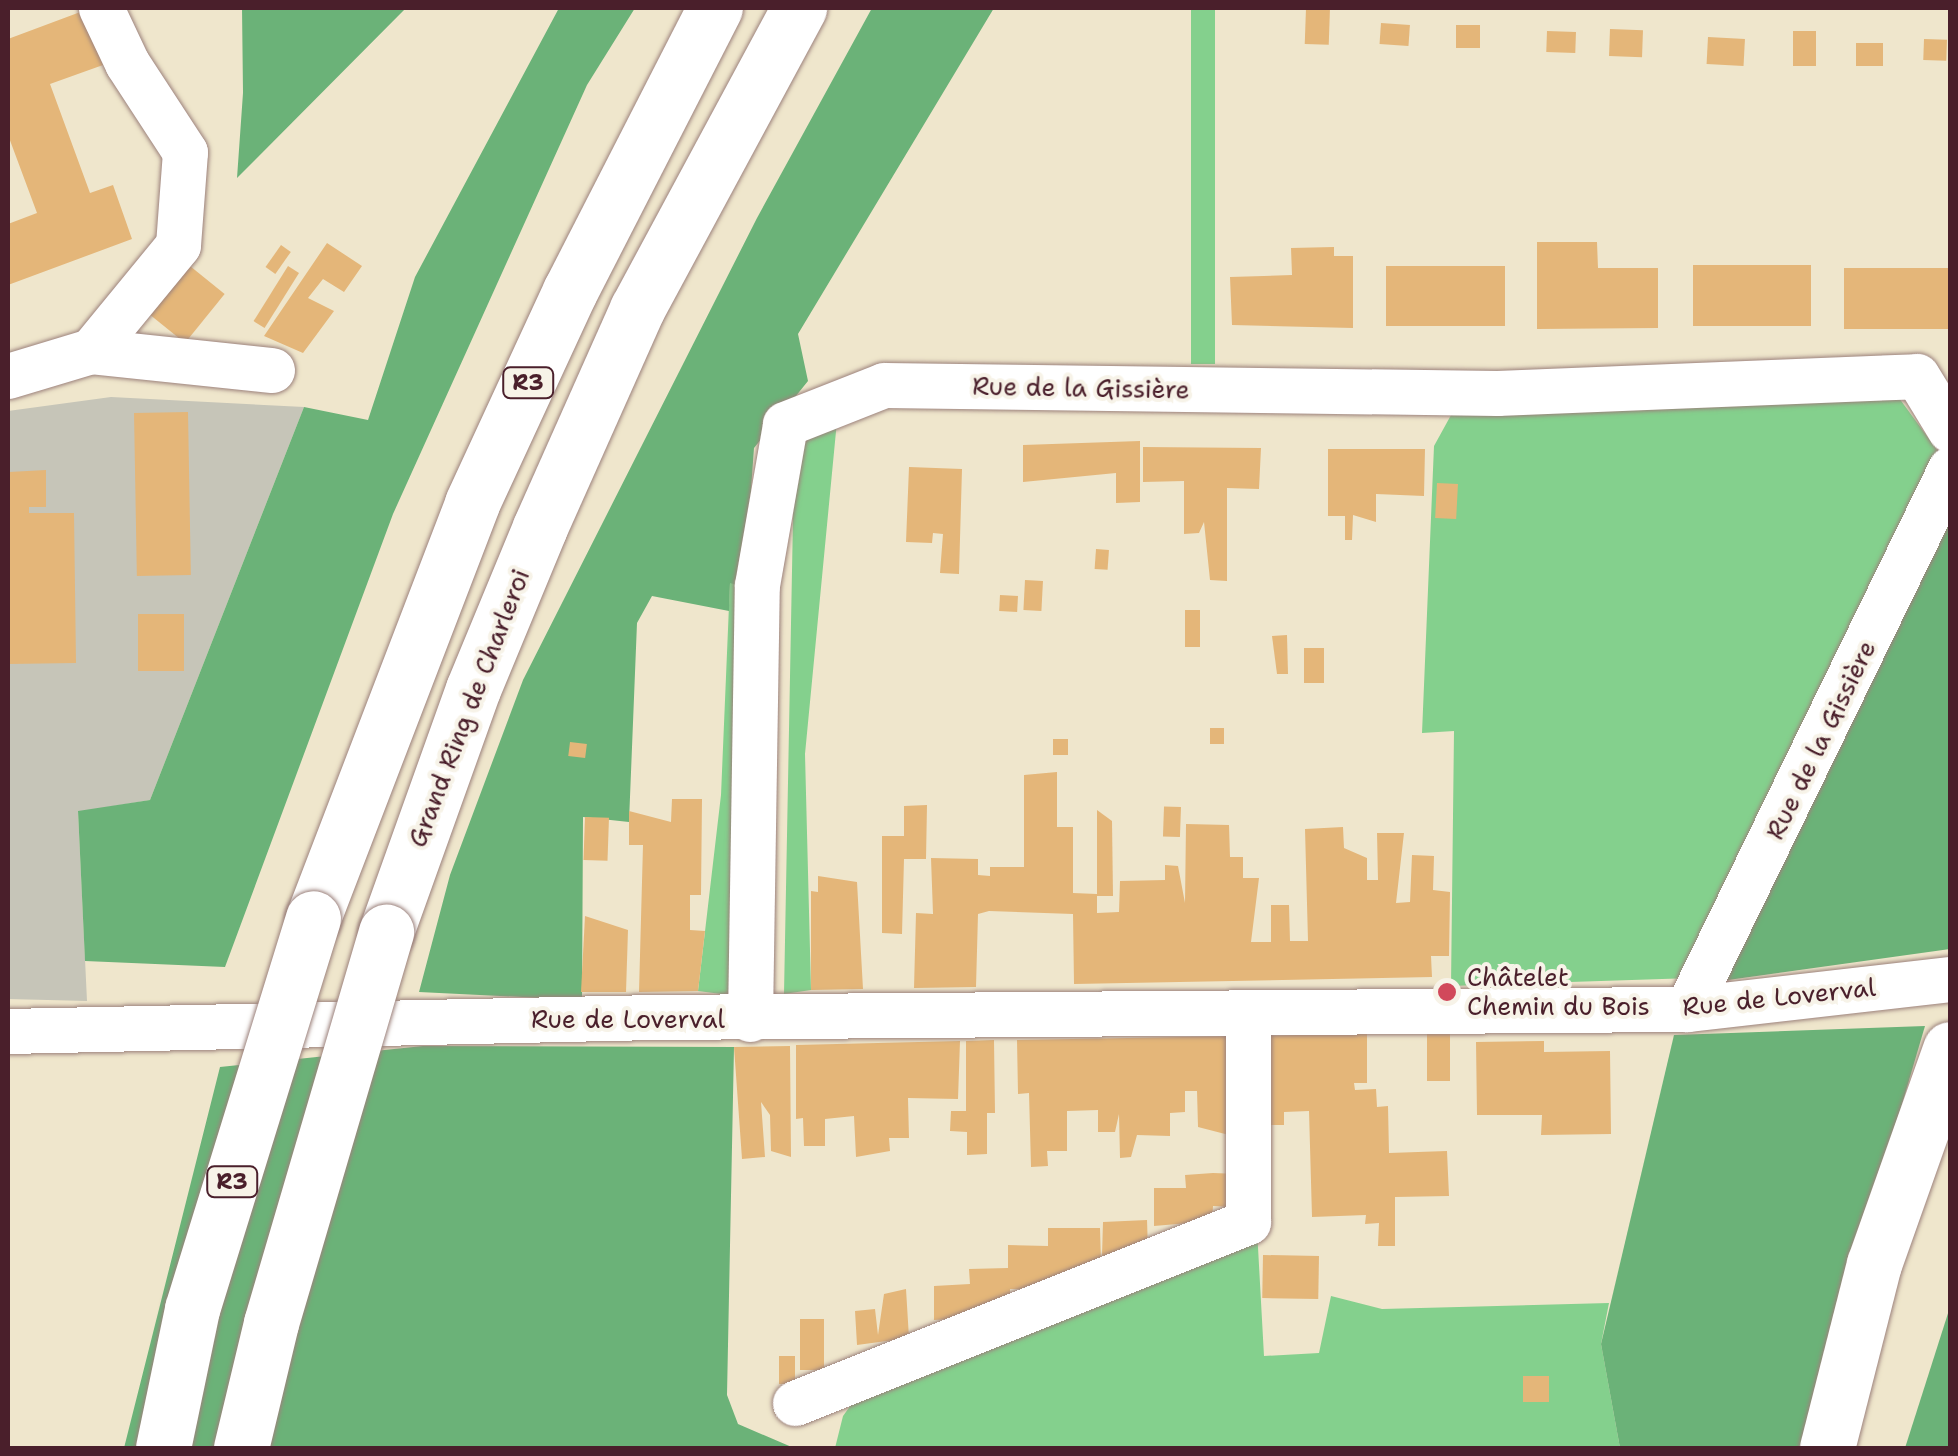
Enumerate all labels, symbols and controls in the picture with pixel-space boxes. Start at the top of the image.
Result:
road number: R3 [500,366,556,400]
street label: Rue de la Gissière [972,371,1190,405]
street label: Grand Ring de Charleroi [402,565,536,851]
street label: Rue de la Gissière [1760,636,1882,844]
place label: Châtelet Chemin du Bois [1467,963,1650,1022]
street label: Rue de Loverval [1681,972,1877,1022]
marker: Châtelet Chemin du Bois [1436,981,1458,1003]
street label: Rue de Loverval [531,1004,725,1034]
road number: R3 [204,1165,260,1199]

